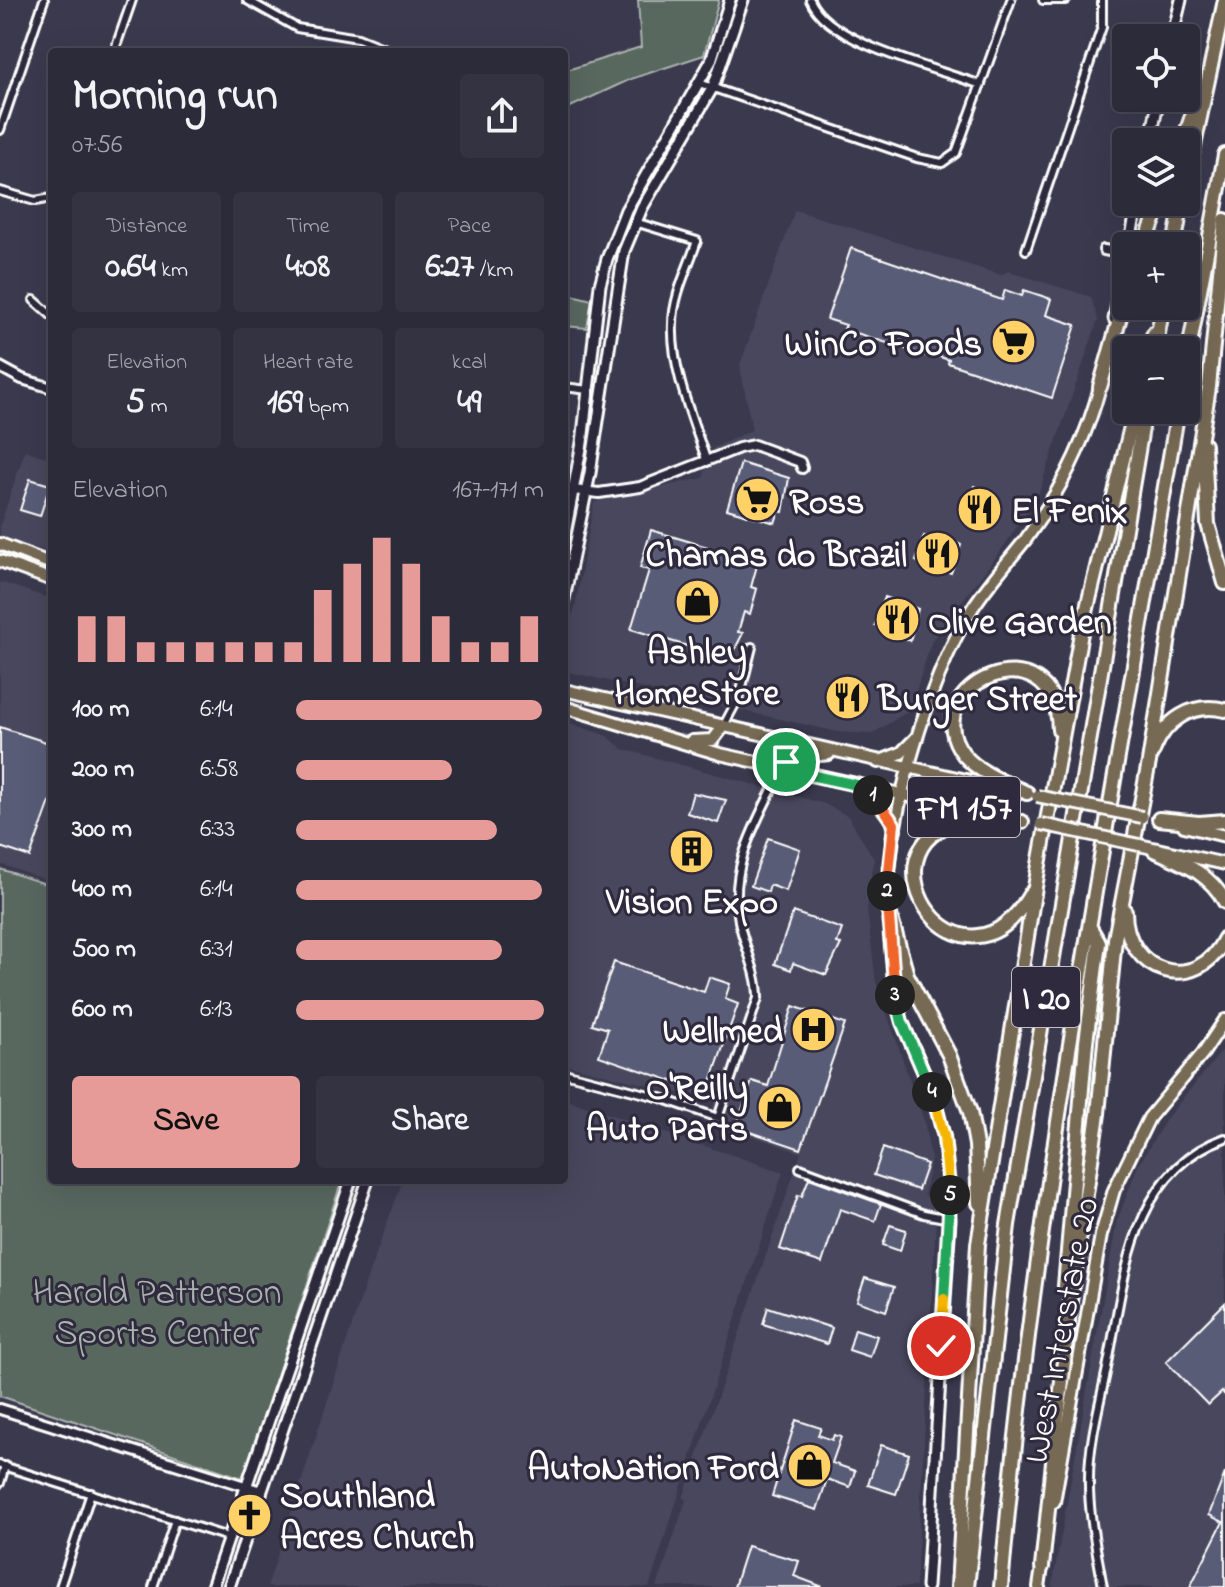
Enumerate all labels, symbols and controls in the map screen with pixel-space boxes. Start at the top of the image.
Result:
map controls [1112,24,1200,424]
button: locate [1112,24,1200,112]
text: Morning run [72,65,278,129]
button: share [460,74,544,158]
text: 07:56 [72,127,122,165]
button: layers [1112,128,1200,216]
text: Distance [106,211,187,243]
text: Time [286,211,330,243]
text: Pace [448,211,491,243]
button: + [1112,232,1200,320]
text: 0.64 [105,243,156,293]
text: 4:08 [286,243,330,293]
text: 6:27 [425,243,474,293]
text: km [156,255,188,287]
text: /km [474,255,513,287]
supermarket icon: WinCo Foods [989,318,1037,366]
place label: WinCo Foods [785,320,982,373]
button: − [1112,336,1200,424]
text: Elevation [106,347,187,379]
text: Heart rate [263,347,353,379]
text: kcal [452,347,487,379]
text: 5 [126,379,145,429]
text: 169 [267,379,303,429]
text: 49 [457,379,481,429]
text: m [145,391,168,423]
text: bpm [303,391,349,423]
text: Elevation [72,472,168,510]
text: 167–171 m [452,472,544,510]
supermarket icon: Ross [734,476,782,524]
place label: Ross [789,478,864,531]
restaurant icon: El Fenix [956,485,1004,533]
place label: El Fenix [1011,487,1128,540]
restaurant icon: Chamas do Brazil [914,529,962,577]
place label: Chamas do Brazil [646,531,907,584]
shop icon: Ashley HomeStore [673,577,721,625]
restaurant icon: Olive Garden [873,596,921,644]
place label: Olive Garden [928,598,1112,651]
place label: Ashley HomeStore [615,628,780,722]
restaurant icon: Burger Street [823,673,871,721]
place label: Burger Street [876,675,1078,729]
text: 100 m [72,691,129,729]
text: 6:14 [200,691,233,729]
pin [752,728,820,796]
icon: arrive [764,740,808,784]
text: 200 m [72,751,134,789]
text: 6:58 [200,751,238,789]
pin: 1 [853,775,893,815]
road number: FM 157 [908,777,1020,837]
text: 1 [870,779,877,811]
text: 300 m [72,811,132,849]
text: 6:33 [200,811,235,849]
building icon: Vision Expo [668,827,716,875]
text: 400 m [72,871,132,909]
text: 6:14 [200,871,233,909]
pin: 2 [867,871,907,911]
text: 2 [882,875,892,907]
place label: Vision Expo [605,878,778,931]
text: 500 m [72,931,136,969]
text: 6:31 [200,931,233,969]
road number: I 20 [1012,967,1080,1027]
pin: 3 [875,975,915,1015]
text: 3 [890,979,900,1011]
text: 600 m [72,991,133,1029]
text: 6:13 [200,991,233,1029]
hospital icon: Wellmed [790,1005,838,1053]
place label: Wellmed [663,1007,784,1060]
place label: O'Reilly Auto Parts [586,1064,748,1158]
pin: 4 [912,1072,952,1112]
button: Save [72,1076,300,1168]
button: Share [316,1076,544,1168]
text: 4 [927,1076,937,1108]
shop icon: O'Reilly Auto Parts [755,1083,803,1131]
pin: 5 [930,1175,970,1215]
text: 5 [944,1179,956,1211]
street label: West Interstate 20 [1012,1193,1115,1468]
park label: Harold Patterson Sports Center [33,1268,281,1362]
pin [907,1312,975,1380]
icon: check [919,1324,963,1368]
shop icon: AutoNation Ford [786,1442,834,1490]
place label: AutoNation Ford [528,1444,780,1497]
place label: Southland Acres Church [280,1472,474,1566]
church icon: Southland Acres Church [225,1491,273,1539]

